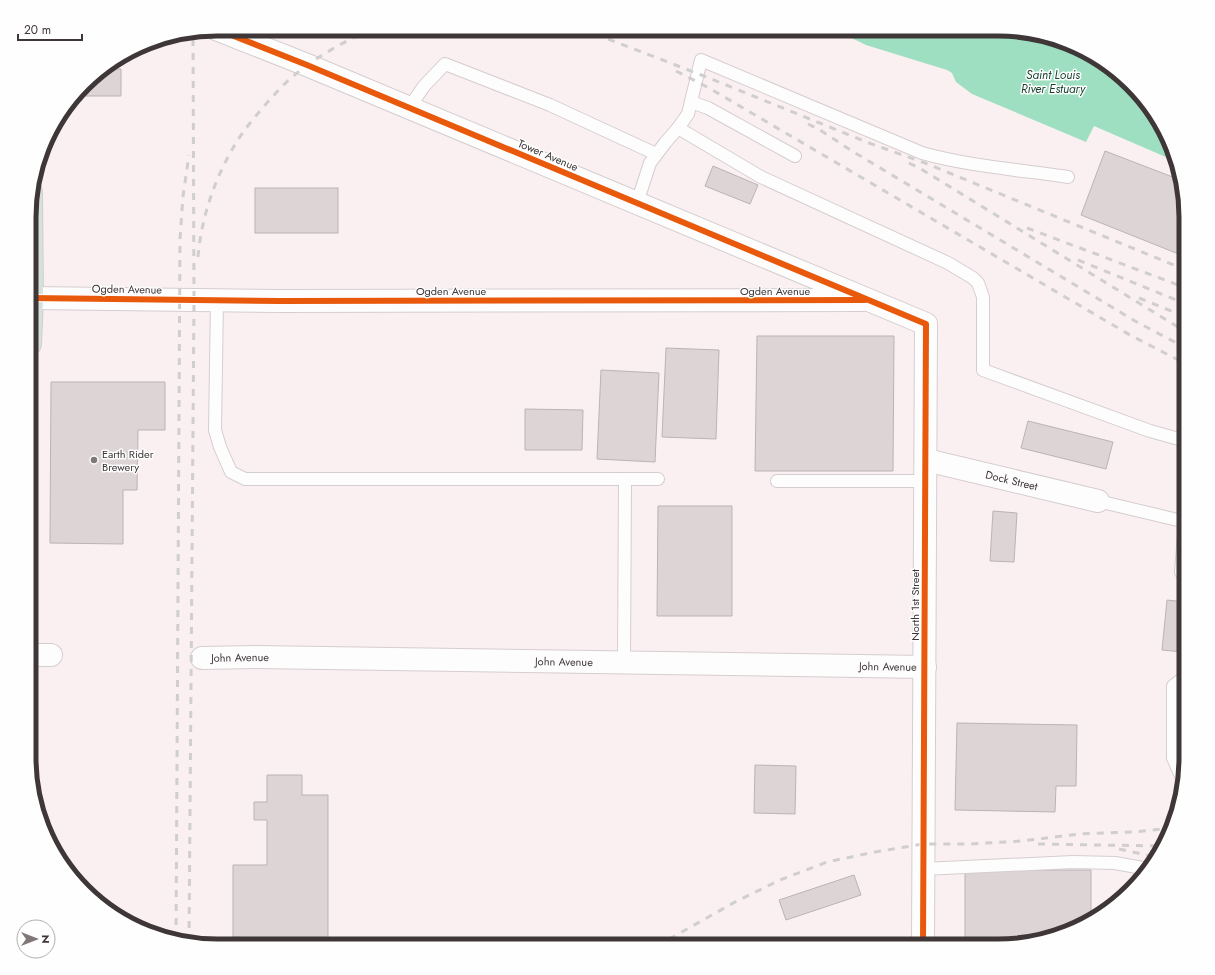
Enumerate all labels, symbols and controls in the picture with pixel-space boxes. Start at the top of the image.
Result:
scale bar [18,16,82,42]
text: 20 m [24,21,51,39]
water label: Saint Louis River Estuary [1021,66,1086,98]
street label: Tower Avenue [515,135,581,175]
street label: Ogden Avenue [92,280,163,298]
street label: Ogden Avenue [416,283,486,299]
street label: Ogden Avenue [740,283,810,299]
place label: Earth Rider Brewery [102,446,154,475]
marker: Earth Rider Brewery [89,455,99,465]
street label: Dock Street [984,466,1040,494]
street label: North 1st Street [907,569,923,641]
street label: John Avenue [209,649,269,666]
street label: John Avenue [533,653,593,670]
street label: John Avenue [857,658,917,675]
north arrow [16,919,56,959]
text: N [38,935,54,943]

